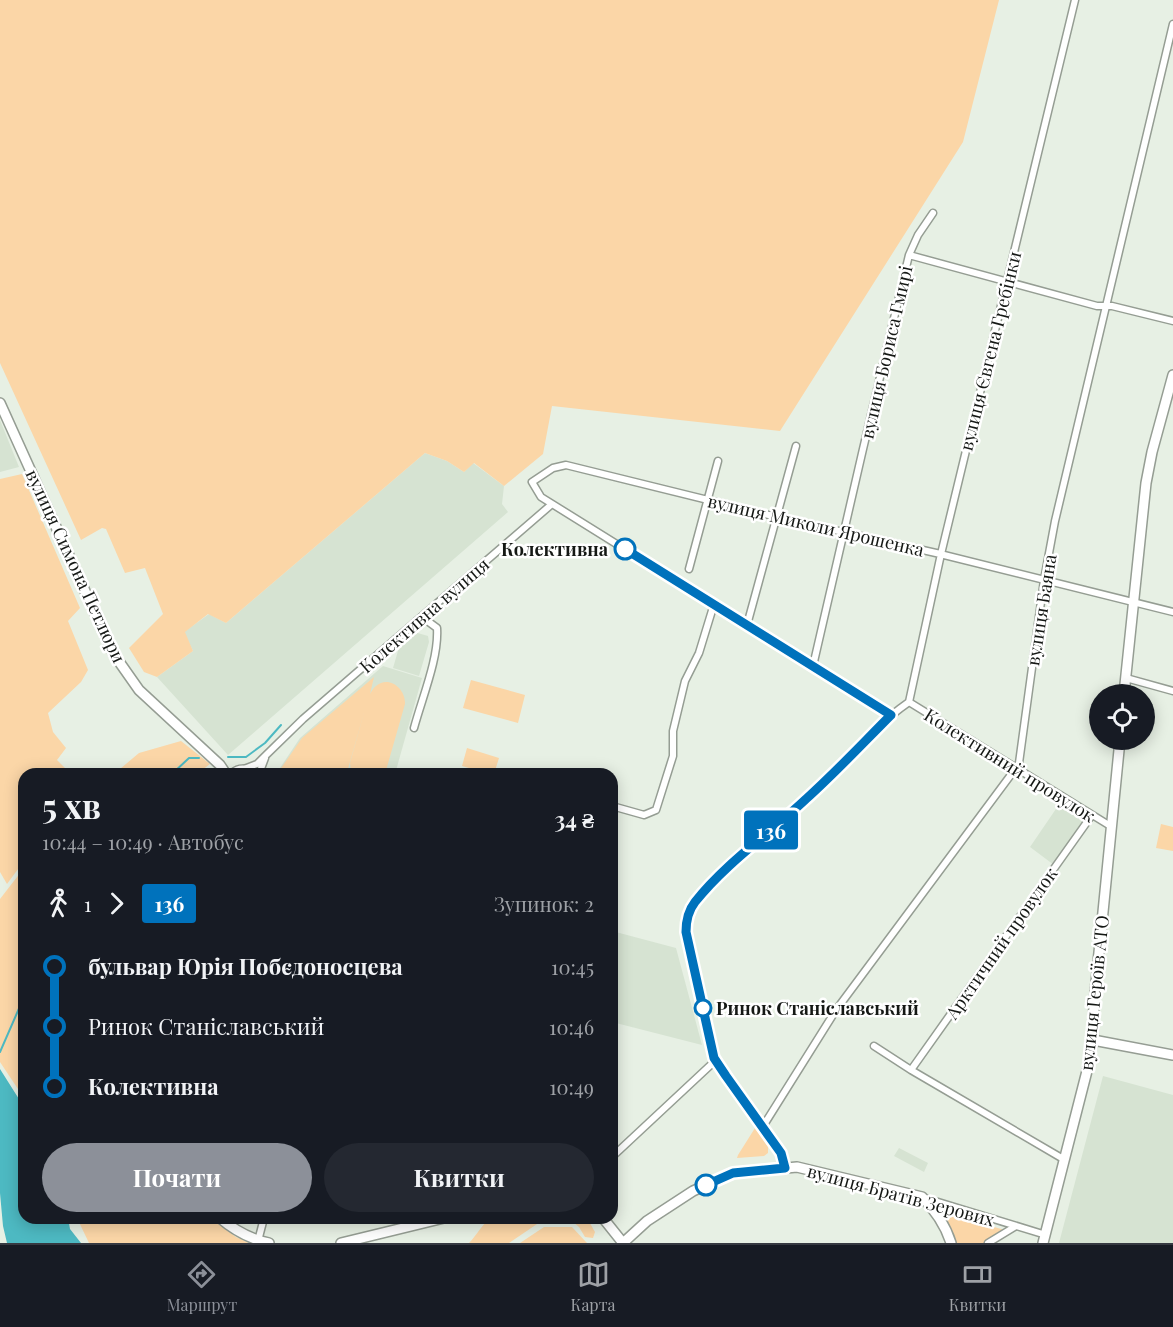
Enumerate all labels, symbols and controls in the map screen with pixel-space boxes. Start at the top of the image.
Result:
street label: вулиця Євгена Гребінки [954,249,1026,453]
street label: вулиця Бориса Гмирі [854,263,918,441]
street label: вулиця Симона Петлюри [21,465,131,667]
street label: вулиця Миколи Ярошенка [705,488,927,562]
place label: Колективна [501,537,609,561]
marker: Колективна [614,538,636,560]
street label: Колективна вулиця [354,552,494,678]
street label: вулиця Баяна [1020,552,1062,668]
map controls [1089,684,1155,750]
button: locate [1089,684,1155,750]
street label: Колективний провулок [920,702,1100,828]
text: 5 хв [42,783,101,827]
text: 34 ₴ [555,804,594,834]
line badge: 136 [736,810,806,850]
text: 136 [756,816,786,844]
text: 10:44 – 10:49 · Автобус [42,828,244,855]
street label: Арктичний провулок [939,862,1062,1024]
icon: walk [42,887,75,920]
icon: forward [100,887,133,920]
text: 136 [154,889,184,917]
text: 1 [84,890,91,917]
text: Зупинок: 2 [494,890,594,917]
street label: вулиця Героїв АТО [1074,914,1114,1072]
text: бульвар Юрія Побєдоносцева [88,951,403,981]
text: 10:45 [551,953,594,980]
place label: Ринок Станіславський [716,996,919,1020]
marker: Ринок Станіславський [694,999,712,1017]
text: Ринок Станіславський [88,1011,324,1041]
text: 10:46 [549,1013,594,1040]
text: Колективна [88,1071,219,1101]
text: 10:49 [549,1073,594,1100]
button: Почати [42,1143,312,1212]
button: Квитки [324,1143,594,1212]
street label: вулиця Братів Зерових [805,1158,998,1232]
unlabelled marker [695,1174,717,1196]
tab: Маршрут [167,1258,237,1315]
tab: Карта [571,1258,615,1315]
tab: Квитки [949,1258,1006,1315]

